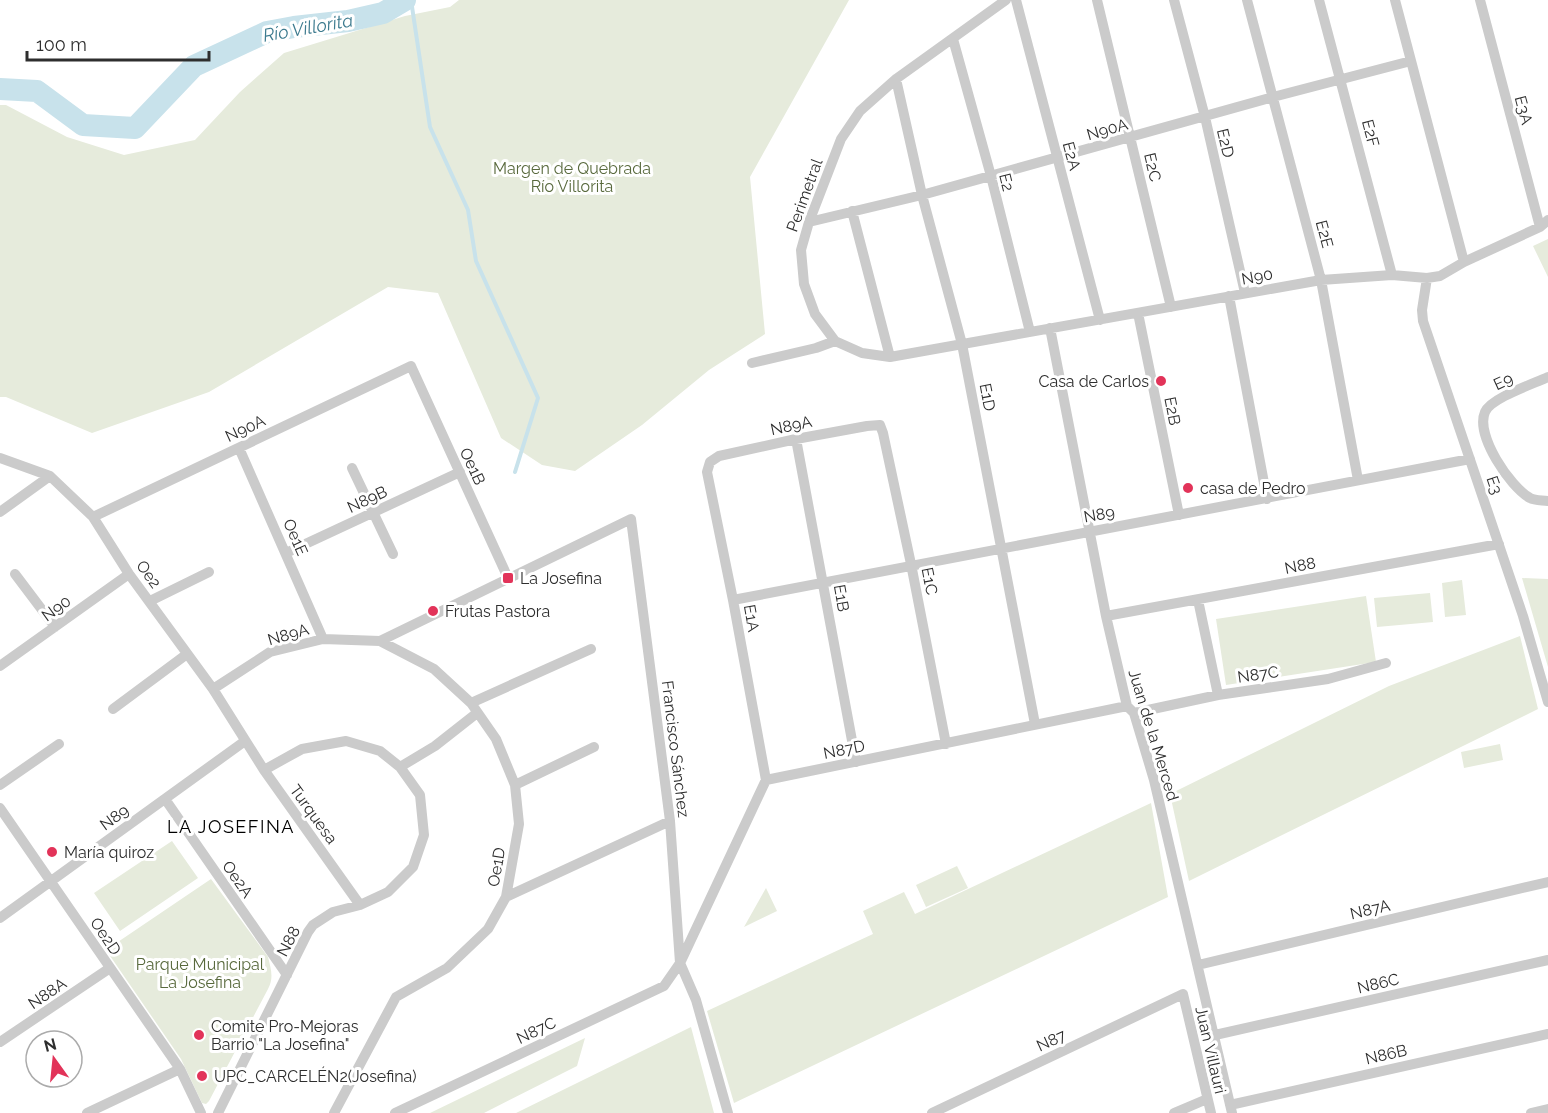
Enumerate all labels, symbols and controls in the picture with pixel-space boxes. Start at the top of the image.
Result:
water label: Río Villorita [261,9,355,46]
scale bar [27,24,208,62]
text: 100 m [36,34,87,55]
street label: E3A [1511,94,1537,127]
street label: N90A [1084,115,1130,144]
street label: E2F [1358,117,1383,149]
street label: E2D [1213,127,1238,160]
street label: E2A [1059,140,1084,173]
street label: E2C [1140,151,1165,183]
street label: Perimetral [782,155,827,234]
park label: Margen de Quebrada Río Villorita [493,159,651,196]
street label: E2 [995,171,1018,193]
street label: E2E [1312,218,1337,250]
street label: N90 [1240,264,1274,289]
street label: E9 [1491,369,1516,394]
place label: Casa de Carlos [1038,372,1149,391]
marker: Casa de Carlos [1154,374,1168,388]
street label: E1D [976,382,1000,413]
street label: E2B [1160,395,1185,427]
street label: N90A [222,411,268,446]
street label: N89A [769,412,814,439]
street label: Oe1B [456,445,489,488]
street label: E3 [1483,473,1506,497]
place label: casa de Pedro [1200,479,1305,498]
marker: casa de Pedro [1181,481,1195,495]
street label: N89B [344,482,390,517]
street label: N89 [1082,502,1116,527]
street label: Oe1E [279,516,312,559]
street label: N88 [1283,553,1317,578]
street label: Oe2 [132,557,165,592]
street label: E1C [918,566,941,596]
place label: La Josefina [520,569,602,588]
marker: La Josefina [501,571,515,585]
street label: E1B [830,583,853,613]
street label: N90 [38,591,75,625]
place label: Frutas Pastora [445,602,550,621]
street label: E1A [740,603,763,633]
marker: Frutas Pastora [426,604,440,618]
street label: N89A [265,620,311,649]
street label: N87C [1236,662,1280,687]
street label: Juan de la Merced [1124,667,1183,803]
street label: Francisco Sánchez [658,680,693,819]
street label: N87D [822,736,866,763]
street label: Turquesa [286,781,341,848]
street label: N89 [96,801,133,834]
district label: LA JOSEFINA [167,816,295,837]
place label: María quiroz [64,843,154,862]
marker: María quiroz [45,845,59,859]
street label: Oe1D [484,846,509,888]
street label: Oe2A [218,857,257,901]
street label: N87A [1348,896,1392,923]
street label: Oe2D [86,914,125,959]
street label: N88 [273,923,304,960]
park label: Parque Municipal La Josefina [136,955,265,992]
street label: N86C [1355,969,1401,998]
street label: N88A [25,974,70,1013]
street label: Juan Villauri [1191,1005,1230,1096]
street label: N87C [513,1013,559,1048]
place label: Comite Pro-Mejoras Barrio "La Josefina" [211,1017,359,1054]
street label: N87 [1033,1025,1069,1055]
marker: Comite Pro-Mejoras Barrio "La Josefina" [192,1028,206,1042]
north arrow [24,1029,84,1089]
text: N [42,1034,59,1056]
street label: N86B [1363,1040,1409,1068]
place label: UPC_CARCELÉN2(Josefina) [214,1066,417,1086]
marker: UPC_CARCELÉN2(Josefina) [195,1069,209,1083]

